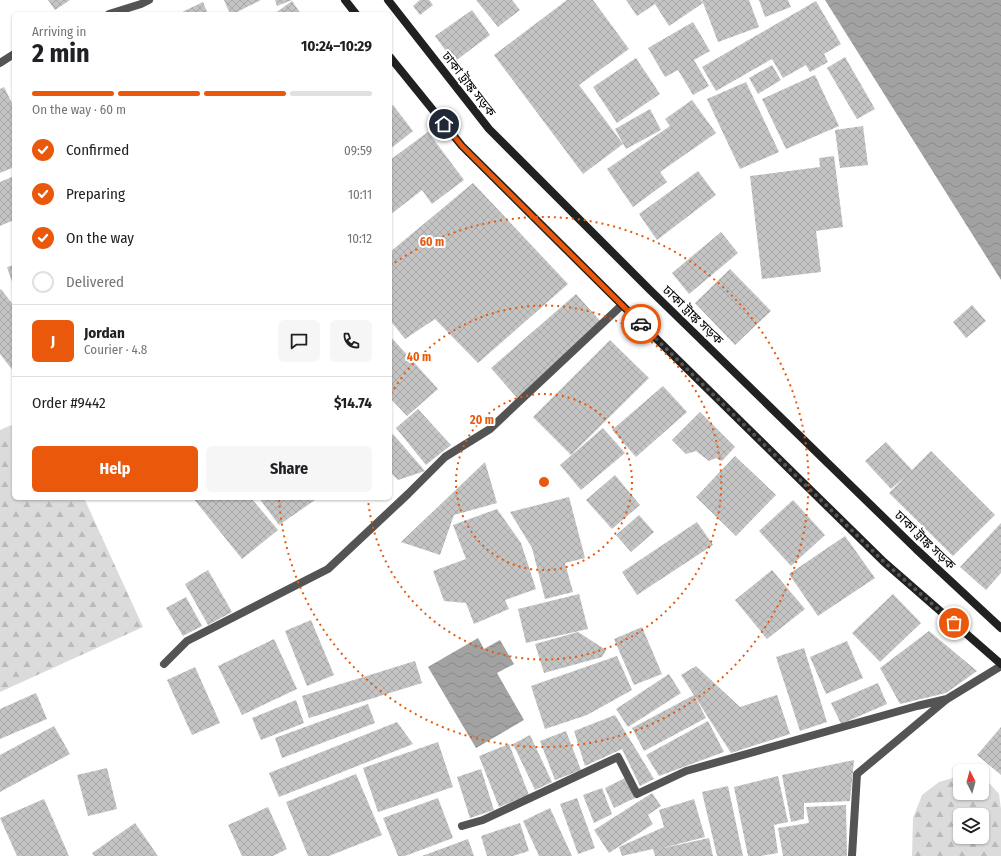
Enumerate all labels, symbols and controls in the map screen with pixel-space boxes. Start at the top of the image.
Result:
text: Arriving in [32,24,86,39]
text: 10:24–10:29 [301,37,372,55]
text: 2 min [32,38,90,69]
street label: ঢাকা ট্রাঙ্ক সড়ক [438,48,499,120]
text: On the way · 60 m [32,102,126,117]
pin [427,107,461,141]
icon: home [433,113,455,135]
icon: check [32,139,54,161]
text: Confirmed [66,141,129,159]
text: 09:59 [344,143,372,158]
icon: check [32,183,54,205]
text: Preparing [66,185,125,203]
text: 10:11 [348,187,372,202]
icon: check [32,227,54,249]
text: On the way [66,229,134,247]
text: 10:12 [347,231,372,246]
text: 60 m [420,235,444,249]
text: Delivered [66,273,124,291]
street label: ঢাকা ট্রাঙ্ক সড়ক [659,282,727,348]
courier [621,304,661,344]
icon: car [630,313,652,335]
button: chat [278,320,320,362]
button: phone [330,320,372,362]
text: Jordan [84,324,125,342]
text: J [51,332,55,350]
text: Courier · 4.8 [84,342,147,357]
text: 40 m [407,350,431,364]
text: Order #9442 [32,394,106,412]
text: $14.74 [334,394,372,412]
text: 20 m [469,413,494,427]
button: Help [32,446,198,492]
button: Share [206,446,372,492]
centre of rings [537,475,551,489]
street label: ঢাকা ট্রাঙ্ক সড়ক [891,507,959,573]
pin [937,606,971,640]
icon: bag [943,612,965,634]
north arrow [953,764,989,800]
map controls [953,764,989,844]
button: layers [953,808,989,844]

